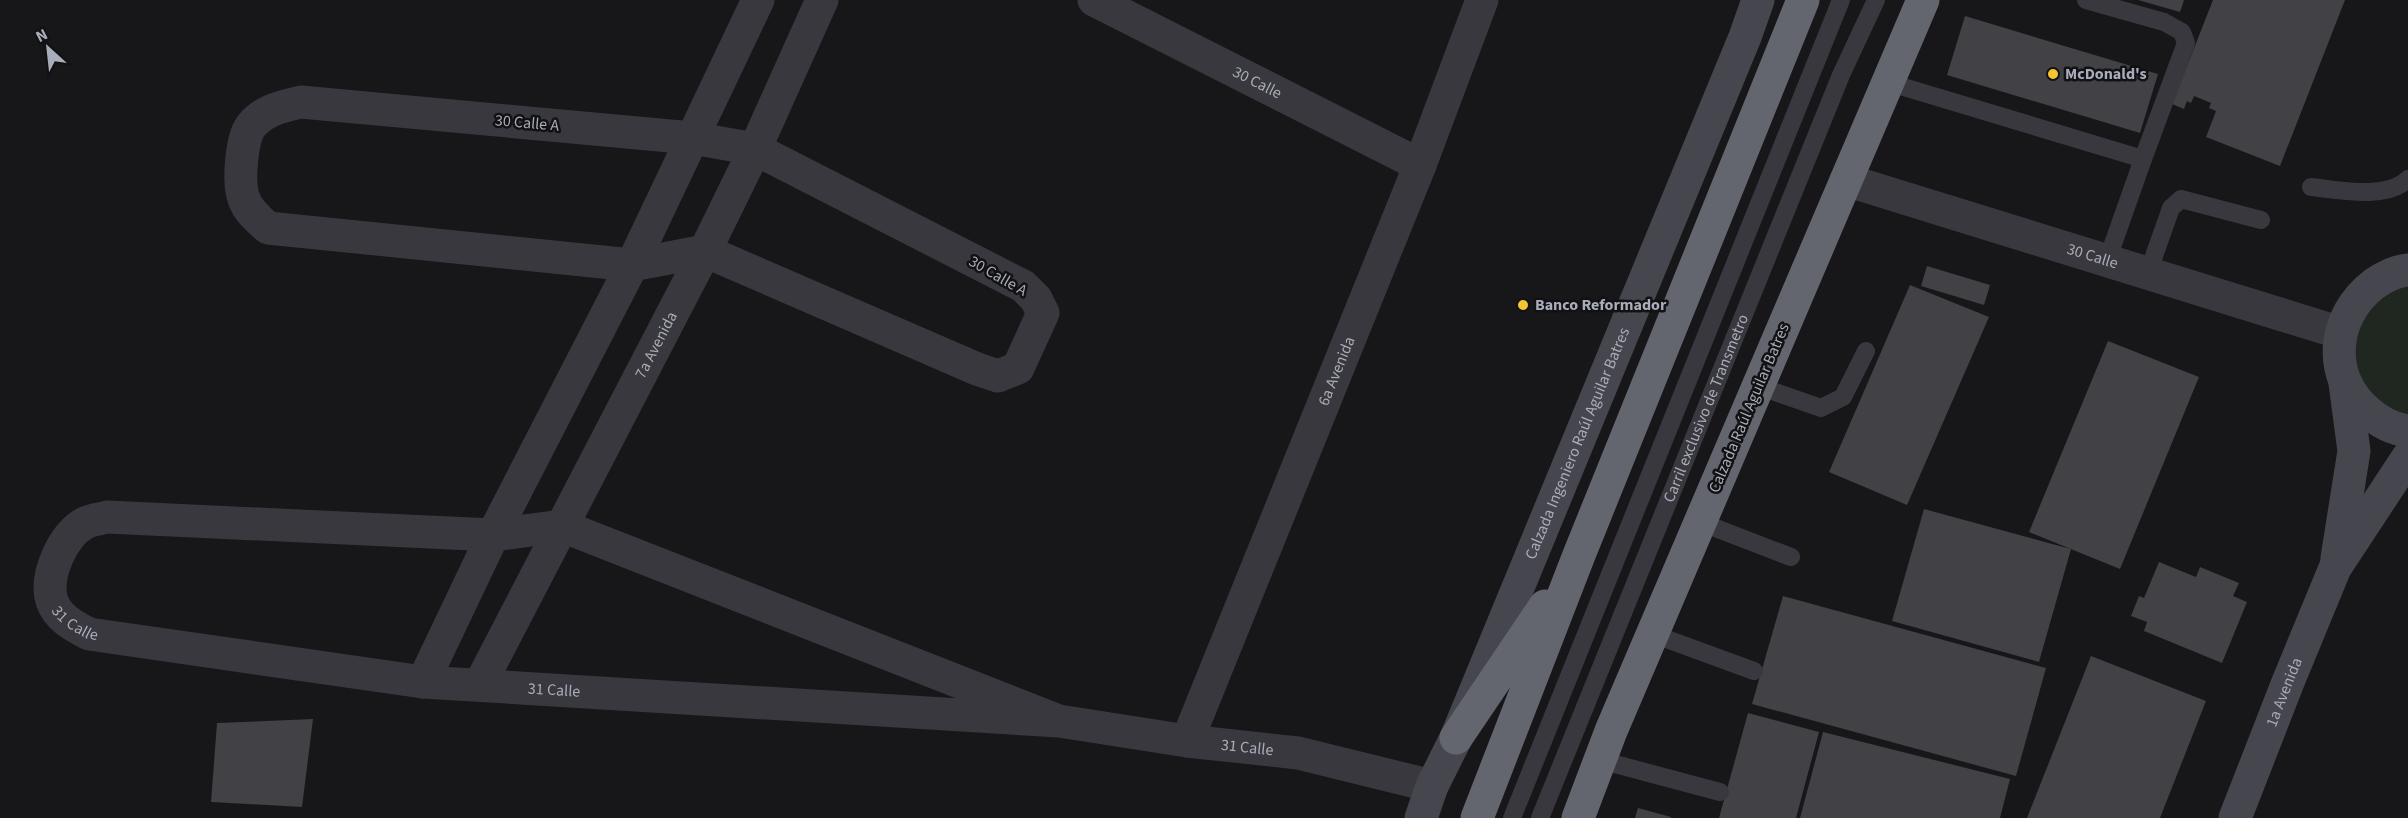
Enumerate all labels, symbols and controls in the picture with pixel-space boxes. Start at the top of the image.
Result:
north arrow [18,18,78,78]
text: N [32,23,51,48]
street label: 30 Calle [1229,61,1286,104]
place label: McDonald's [2065,63,2147,85]
marker: McDonald's [2046,67,2060,81]
street label: 30 Calle A [494,109,560,137]
street label: 30 Calle [2064,238,2121,274]
street label: 30 Calle A [965,250,1032,302]
place label: Banco Reformador [1535,294,1667,316]
marker: Banco Reformador [1516,298,1530,312]
street label: 7a Avenida [630,308,683,382]
street label: Carril exclusivo de Transmetro [1658,311,1754,506]
street label: Calzada Raúl Aguilar Batres [1703,320,1795,496]
street label: Calzada Ingeniero Raúl Aguilar Batres [1520,324,1635,563]
street label: 6a Avenida [1313,333,1360,409]
street label: 31 Calle [46,601,100,646]
street label: 1a Avenida [2261,654,2308,730]
street label: 31 Calle [527,677,581,703]
street label: 31 Calle [1220,734,1275,761]

